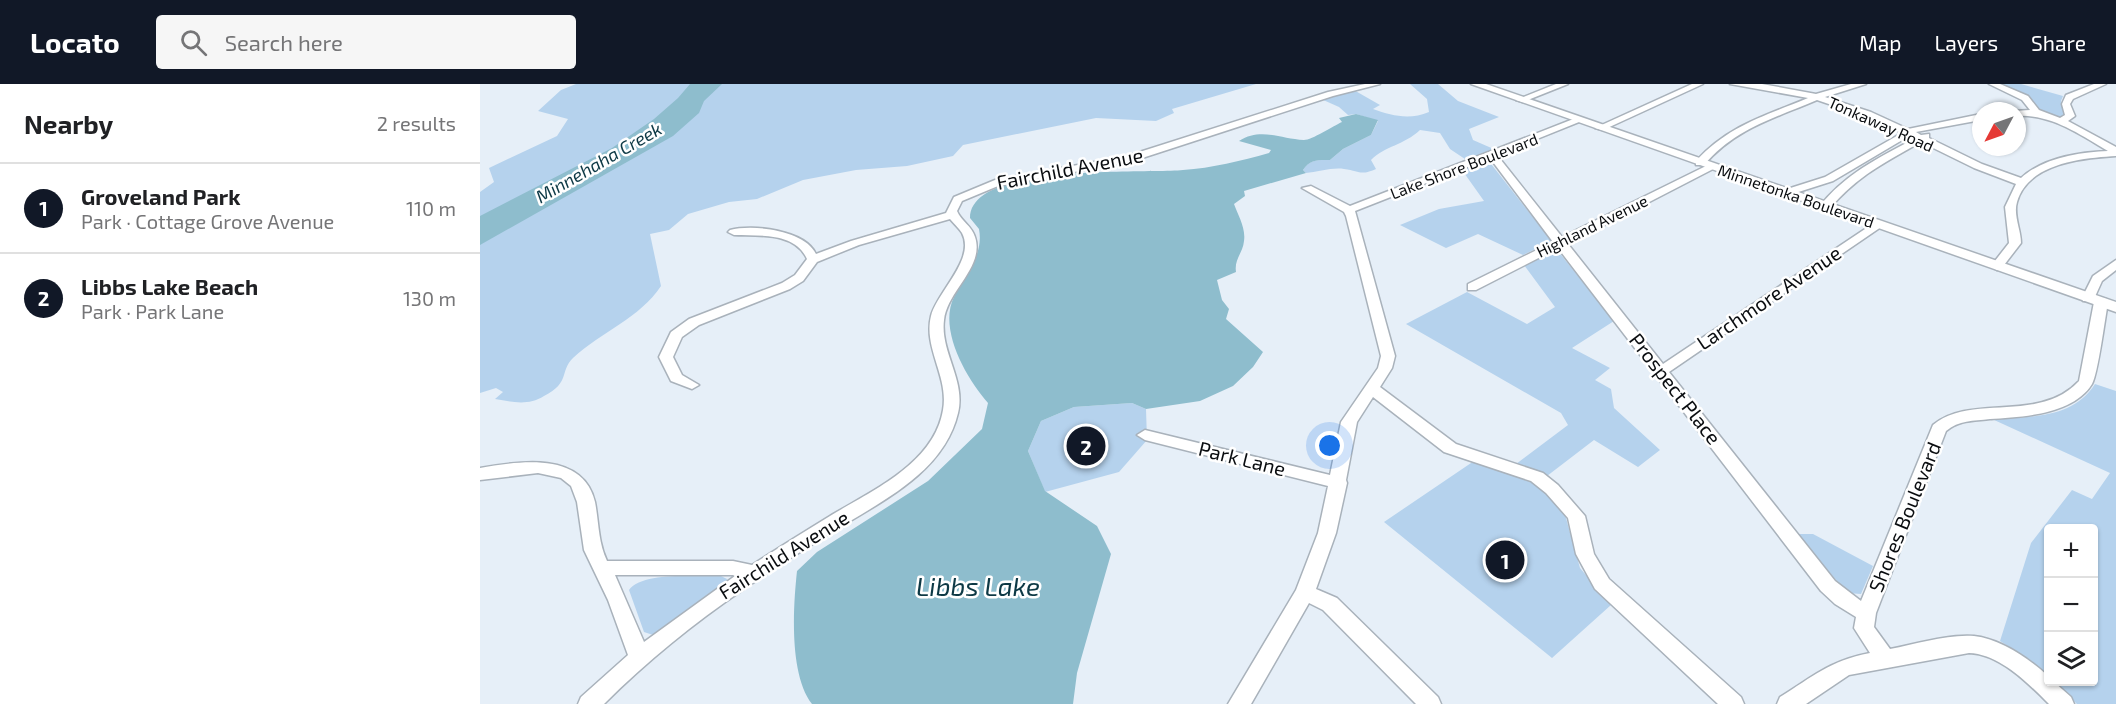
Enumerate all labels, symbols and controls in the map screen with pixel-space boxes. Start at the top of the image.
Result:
search box [156,15,576,69]
text: Locato [30,25,120,59]
icon: search [177,26,210,59]
text: Search here [225,29,343,55]
text: Map [1859,30,1901,55]
text: Layers [1934,30,1998,55]
text: Share [2031,30,2086,55]
street label: Tonkaway Road [1826,92,1937,155]
north arrow [1972,102,2026,156]
text: Nearby [24,108,113,139]
text: 2 results [377,111,456,135]
water label: Minnehaha Creek [531,117,666,207]
street label: Lake Shore Boulevard [1387,129,1540,203]
street label: Fairchild Avenue [994,142,1145,194]
street label: Minnetonka Boulevard [1715,160,1877,231]
text: Groveland Park [81,183,241,209]
street label: Highland Avenue [1533,190,1651,261]
text: 1 [39,196,48,220]
text: 110 m [406,196,456,220]
text: Park · Cottage Grove Avenue [81,209,334,233]
street label: Larchmore Avenue [1692,240,1845,354]
text: Libbs Lake Beach [81,273,258,299]
text: 2 [38,286,49,310]
text: 130 m [403,286,456,310]
text: Park · Park Lane [81,299,224,323]
street label: Prospect Place [1625,328,1727,449]
pin: 2 [1066,424,1106,469]
your location [1315,431,1344,460]
street label: Park Lane [1196,436,1288,480]
street label: Shores Boulevard [1863,438,1945,595]
street label: Fairchild Avenue [714,505,853,604]
map controls [2044,524,2098,686]
button: + [2044,524,2098,578]
pin: 1 [1486,538,1524,582]
water label: Libbs Lake [916,570,1040,601]
button: − [2044,578,2098,632]
button: layers [2044,632,2098,686]

